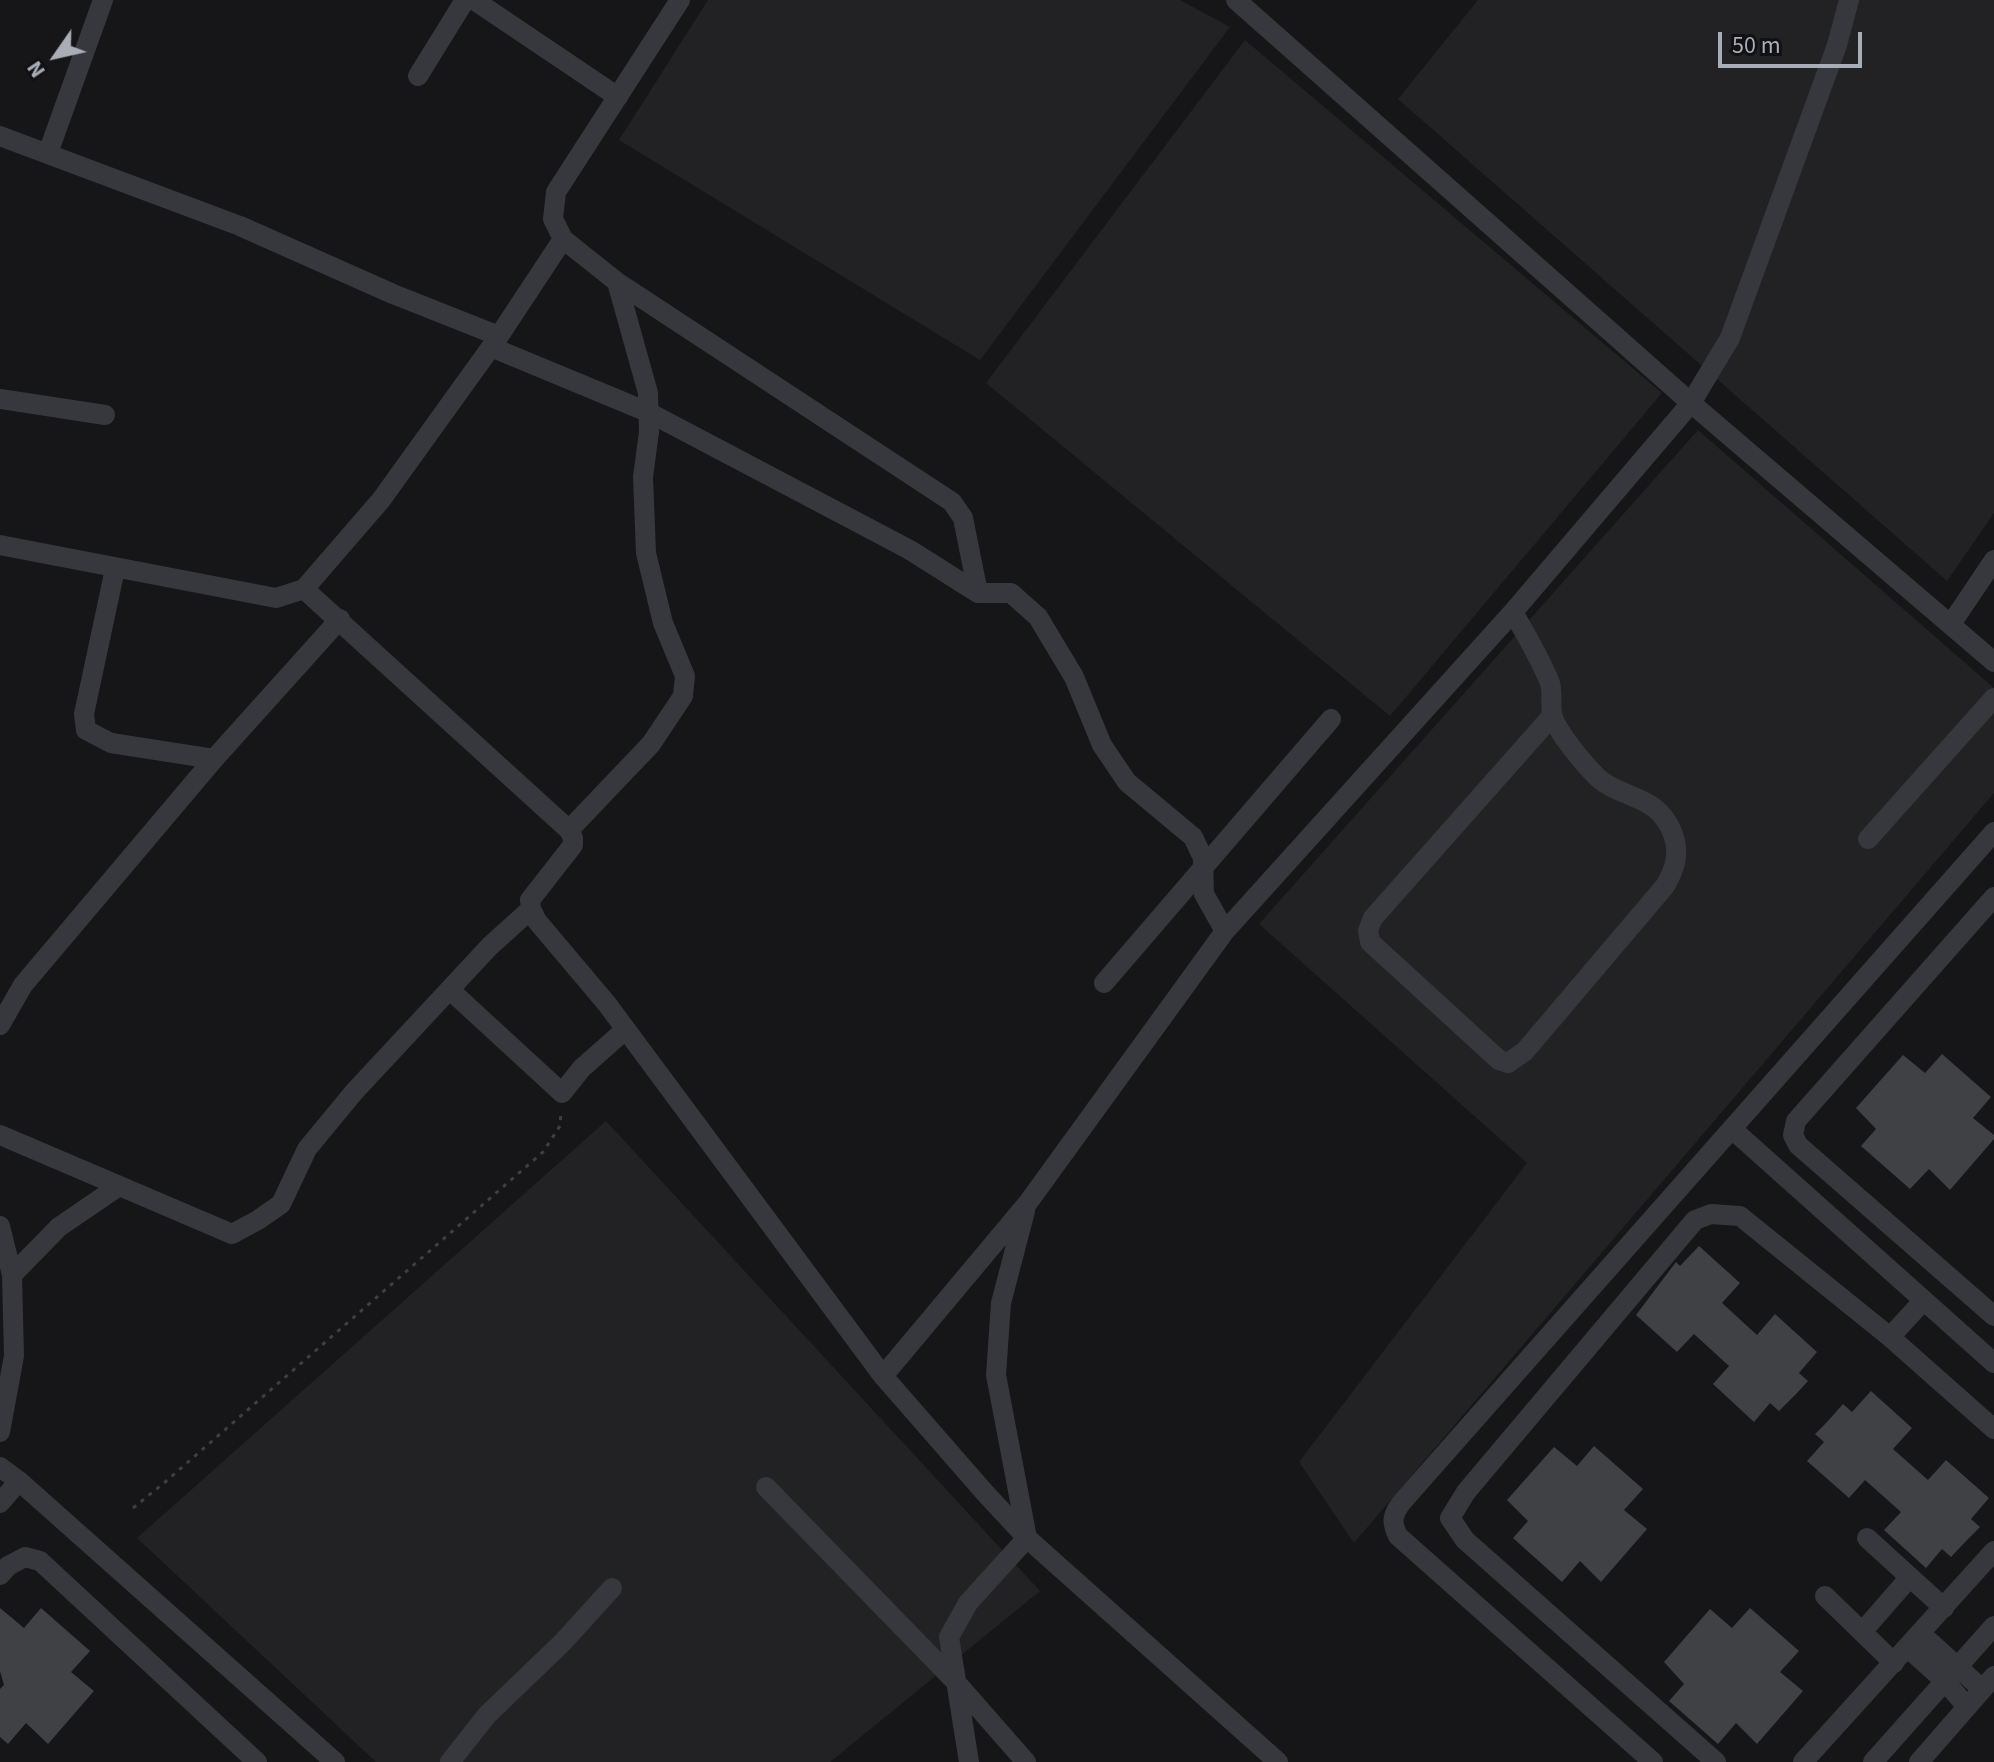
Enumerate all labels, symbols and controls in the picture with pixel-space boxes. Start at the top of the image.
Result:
north arrow [16,16,96,96]
scale bar [1722,16,1866,66]
text: 50 m [1732,28,1781,63]
text: N [19,54,53,84]

